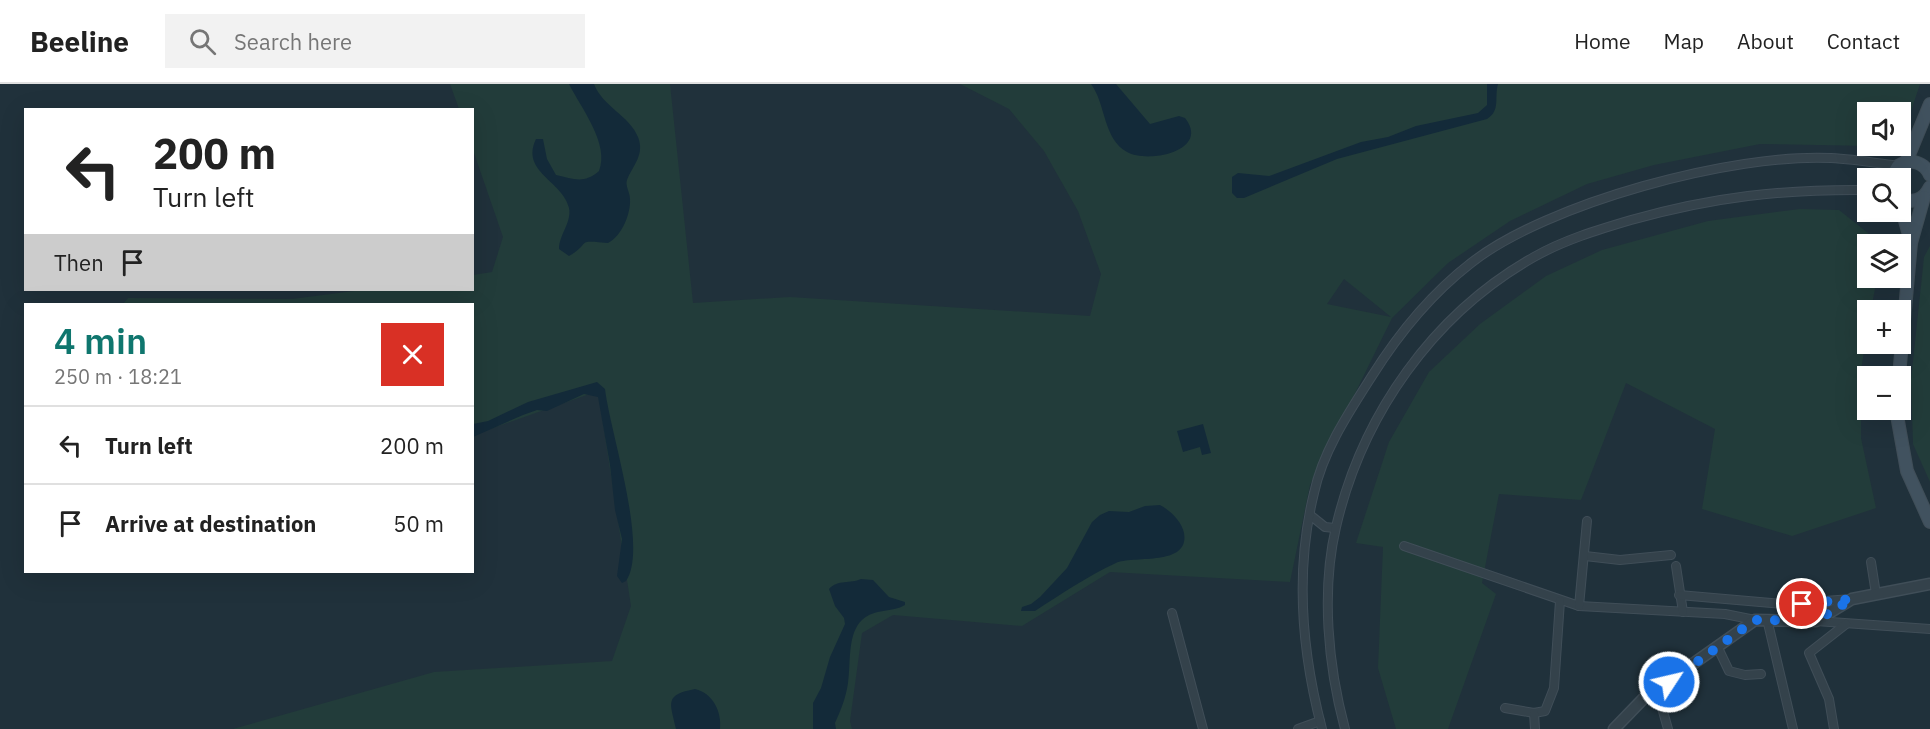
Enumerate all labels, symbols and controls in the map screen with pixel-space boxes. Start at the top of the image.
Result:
search box [165,14,585,68]
text: Beeline [30,23,129,60]
icon: search [186,25,219,58]
text: Search here [234,27,352,56]
text: Home [1574,27,1631,55]
text: Map [1664,27,1704,55]
text: About [1737,27,1794,55]
text: Contact [1827,27,1900,55]
map controls [1857,102,1911,420]
button: sound [1857,102,1911,156]
text: 200 m [153,126,276,181]
icon: left [54,132,132,210]
button: search [1857,168,1911,222]
text: Turn left [153,179,254,214]
button: layers [1857,234,1911,288]
icon: arrive [116,246,149,279]
text: Then [54,248,104,277]
button: + [1857,300,1911,354]
text: 4 min [54,317,147,364]
button: close [381,323,444,386]
text: 250 m · 18:21 [54,363,182,390]
button: − [1857,366,1911,420]
icon: left [54,429,87,462]
text: Turn left [105,431,193,460]
text: 200 m [380,431,444,460]
icon: arrive [54,507,87,540]
text: Arrive at destination [105,509,316,538]
text: 50 m [393,509,444,538]
pin [1776,578,1827,629]
icon: arrive [1785,587,1818,620]
position arrow [1637,650,1701,714]

